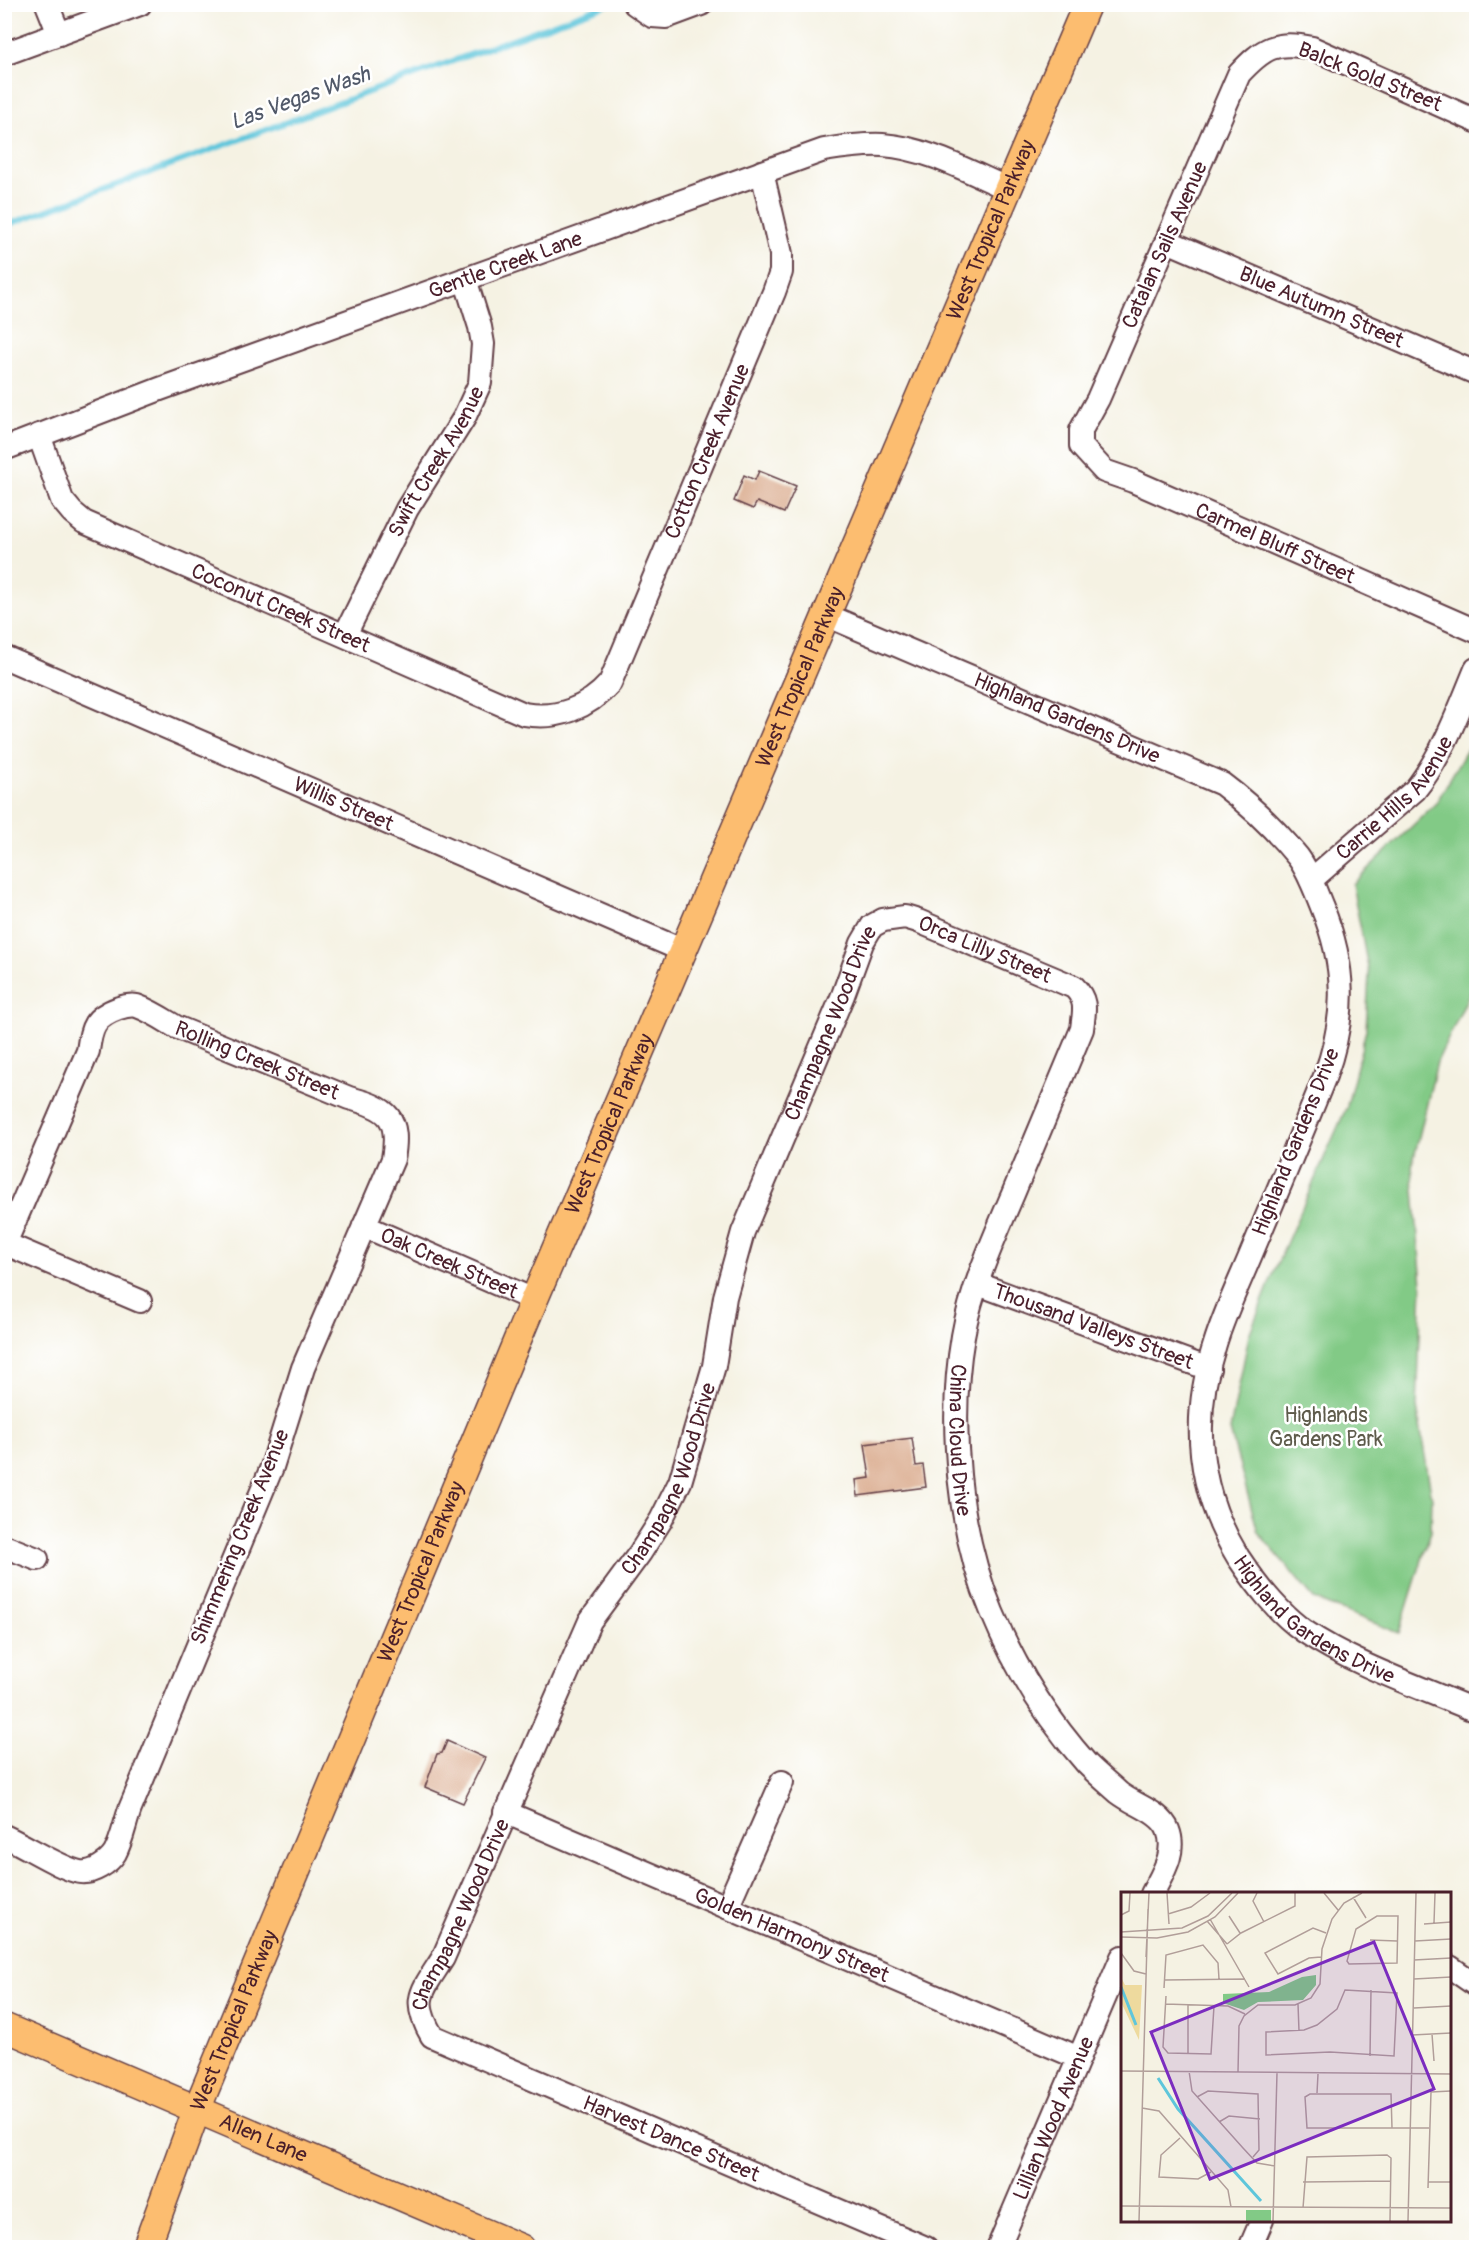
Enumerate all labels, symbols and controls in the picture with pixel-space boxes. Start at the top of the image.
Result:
street label: Balck Gold Street [1294,36,1446,118]
water label: Las Vegas Wash [226,59,375,136]
street label: West Tropical Parkway [940,135,1041,324]
street label: Catalan Sails Avenue [1116,157,1214,333]
street label: Gentle Creek Lane [425,225,586,305]
street label: Blue Autumn Street [1235,260,1408,354]
street label: Cotton Creek Avenue [658,359,756,543]
street label: Swift Creek Avenue [382,381,490,542]
street label: Carmel Bluff Street [1191,496,1360,590]
street label: Coconut Creek Street [187,557,375,659]
street label: West Tropical Parkway [749,582,850,771]
street label: Highland Gardens Drive [970,666,1165,770]
street label: Carrie Hills Avenue [1330,731,1459,866]
street label: Willis Street [289,770,398,838]
street label: Orca Lilly Street [914,909,1056,990]
street label: Champagne Wood Drive [778,920,883,1125]
street label: Rolling Creek Street [171,1015,344,1106]
street label: West Tropical Parkway [559,1029,660,1218]
street label: Highland Gardens Drive [1246,1044,1346,1240]
street label: Oak Creek Street [376,1221,523,1305]
street label: Thousand Valleys Street [990,1277,1198,1376]
street label: China Cloud Drive [943,1363,978,1519]
street label: Champagne Wood Drive [615,1379,722,1580]
park label: Highlands Gardens Park [1269,1402,1383,1453]
street label: Shimmering Creek Avenue [184,1425,296,1649]
street label: West Tropical Parkway [371,1477,470,1666]
street label: Highland Gardens Drive [1227,1550,1399,1690]
street label: Champagne Wood Drive [407,1814,516,2010]
street label: Golden Harmony Street [690,1881,894,1989]
inset map [1121,1892,1451,2222]
street label: West Tropical Parkway [184,1926,284,2115]
street label: Lillian Wood Avenue [1007,2032,1100,2204]
street label: Harvest Dance Street [579,2090,764,2189]
street label: Allen Lane [215,2107,312,2169]

